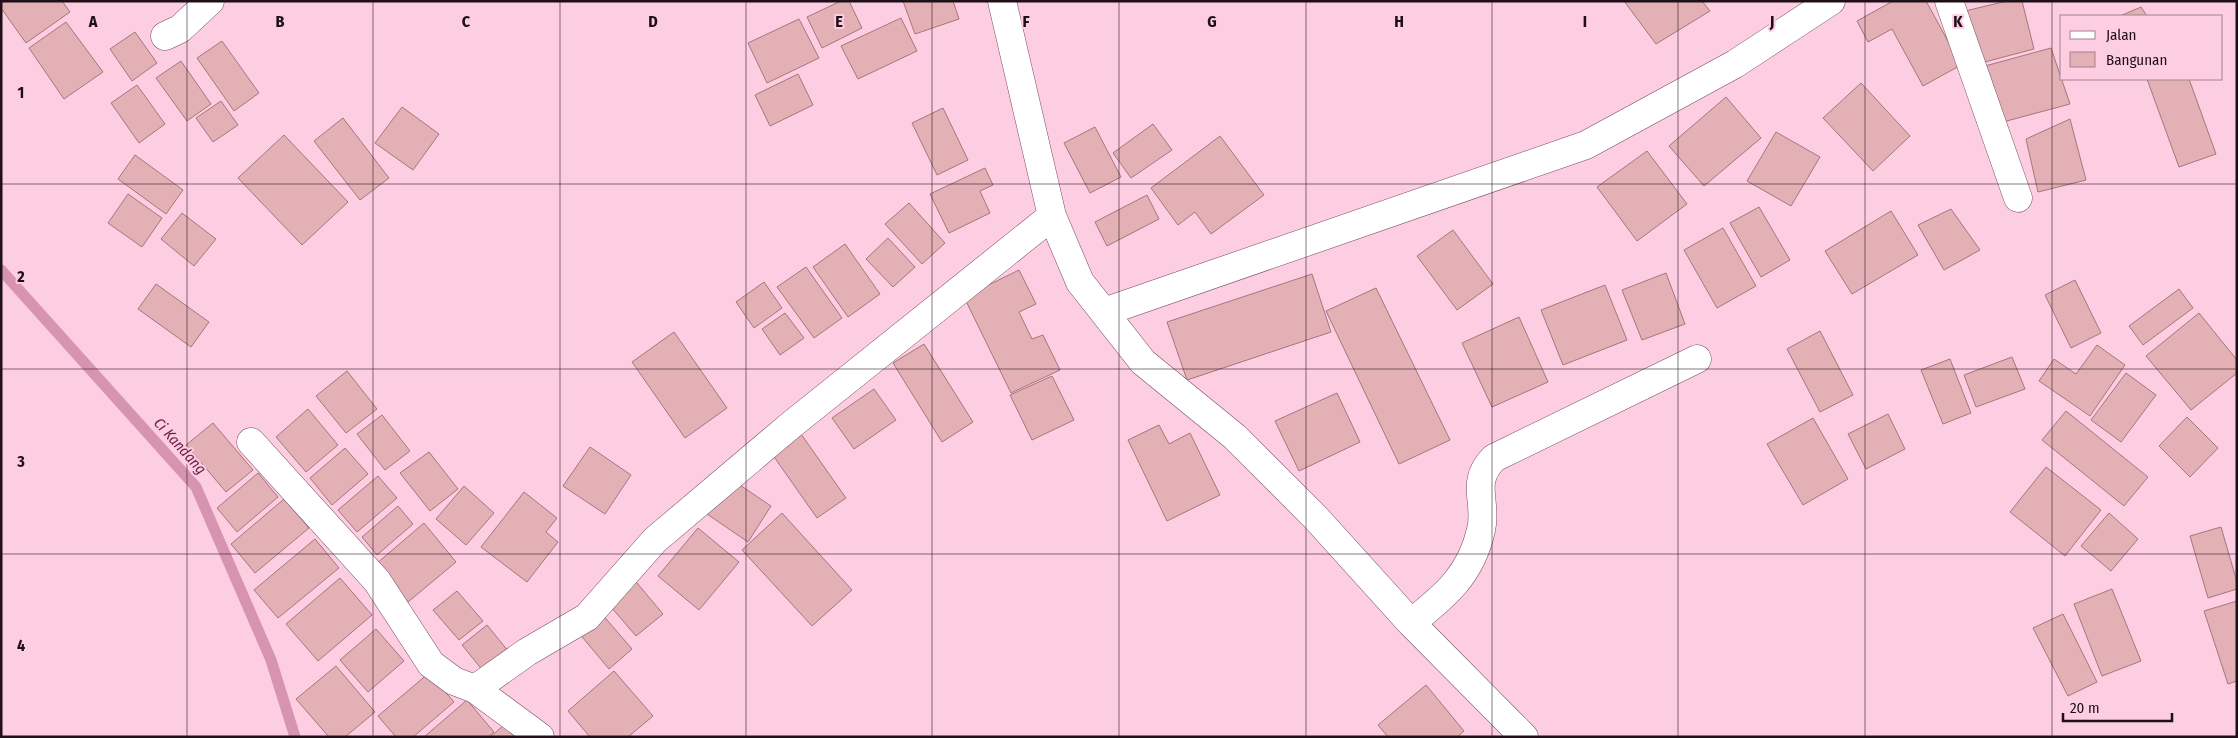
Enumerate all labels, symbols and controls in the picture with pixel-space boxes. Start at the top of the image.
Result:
text: A [88,12,98,31]
text: B [276,12,285,31]
text: C [462,12,471,31]
text: D [648,12,658,31]
text: E [835,12,843,31]
text: F [1022,12,1030,31]
text: G [1207,12,1217,31]
text: H [1394,12,1404,31]
text: I [1583,12,1587,31]
text: J [1769,12,1774,31]
text: K [1953,12,1963,31]
legend [2060,15,2223,80]
text: Jalan [2106,26,2136,44]
text: Bangunan [2106,51,2167,69]
text: 1 [18,83,24,102]
text: 2 [16,267,25,286]
water label: Ci Kandang [150,414,210,478]
text: 3 [16,452,25,471]
text: 4 [17,636,25,655]
scale bar [2063,690,2172,722]
text: 20 m [2070,699,2100,717]

